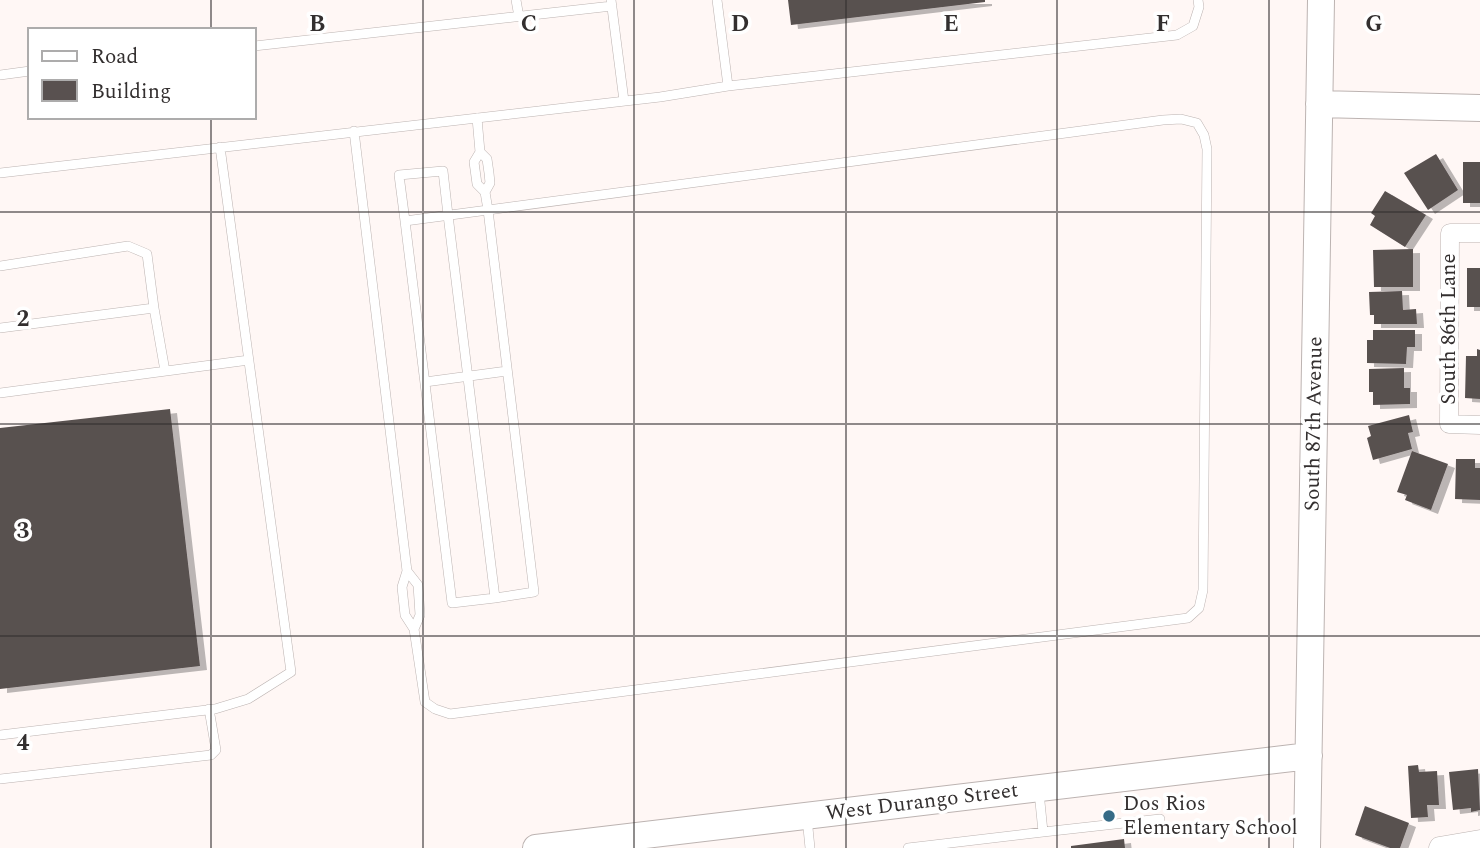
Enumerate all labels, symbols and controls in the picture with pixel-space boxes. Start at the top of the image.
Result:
text: B [309,7,325,42]
text: C [521,7,537,42]
text: D [731,7,749,42]
text: E [943,7,959,42]
text: F [1156,7,1170,42]
text: G [1365,7,1383,42]
legend [28,28,256,119]
text: Road [91,41,138,73]
text: Building [91,76,171,108]
street label: South 86th Lane [1433,253,1465,405]
text: 2 [17,302,30,337]
street label: South 87th Avenue [1296,336,1332,512]
text: 3 [17,514,30,549]
text: 4 [17,726,30,761]
street label: West Durango Street [824,774,1020,830]
place label: Dos Rios Elementary School [1123,788,1298,844]
marker: Dos Rios Elementary School [1101,808,1117,824]

